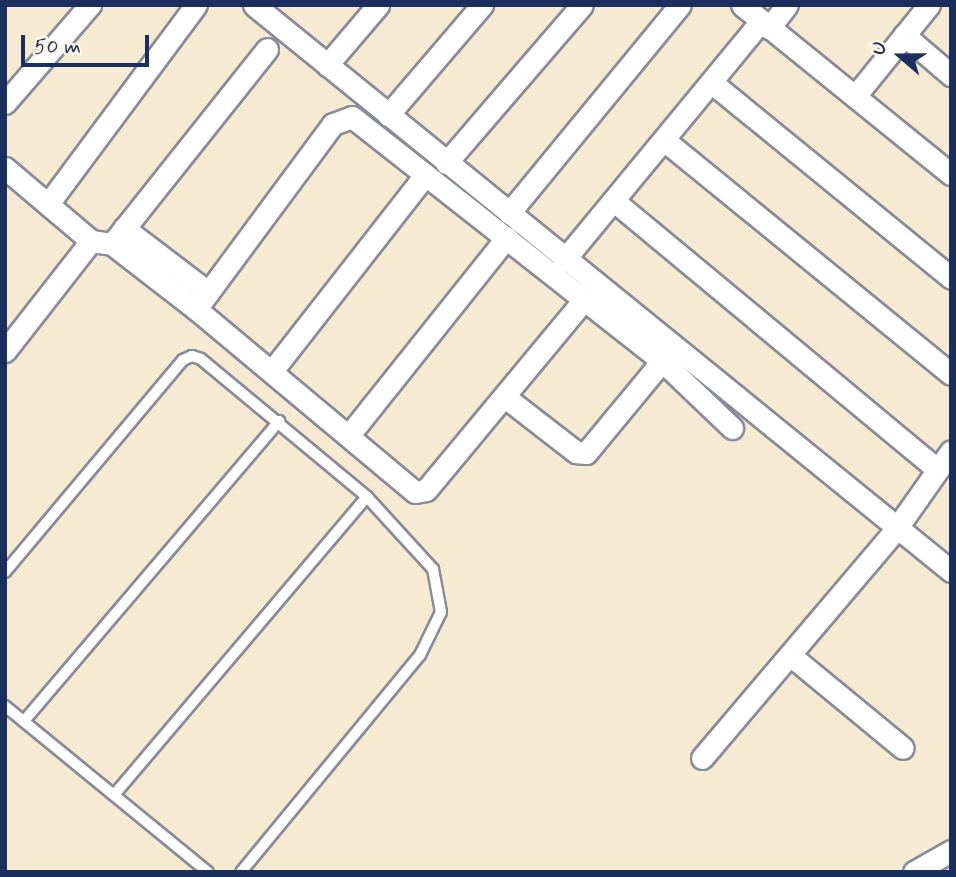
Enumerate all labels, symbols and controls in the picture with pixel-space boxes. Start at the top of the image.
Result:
scale bar [24,21,152,65]
north arrow [865,21,935,91]
text: 50 m [34,33,81,61]
text: U [866,39,894,59]

